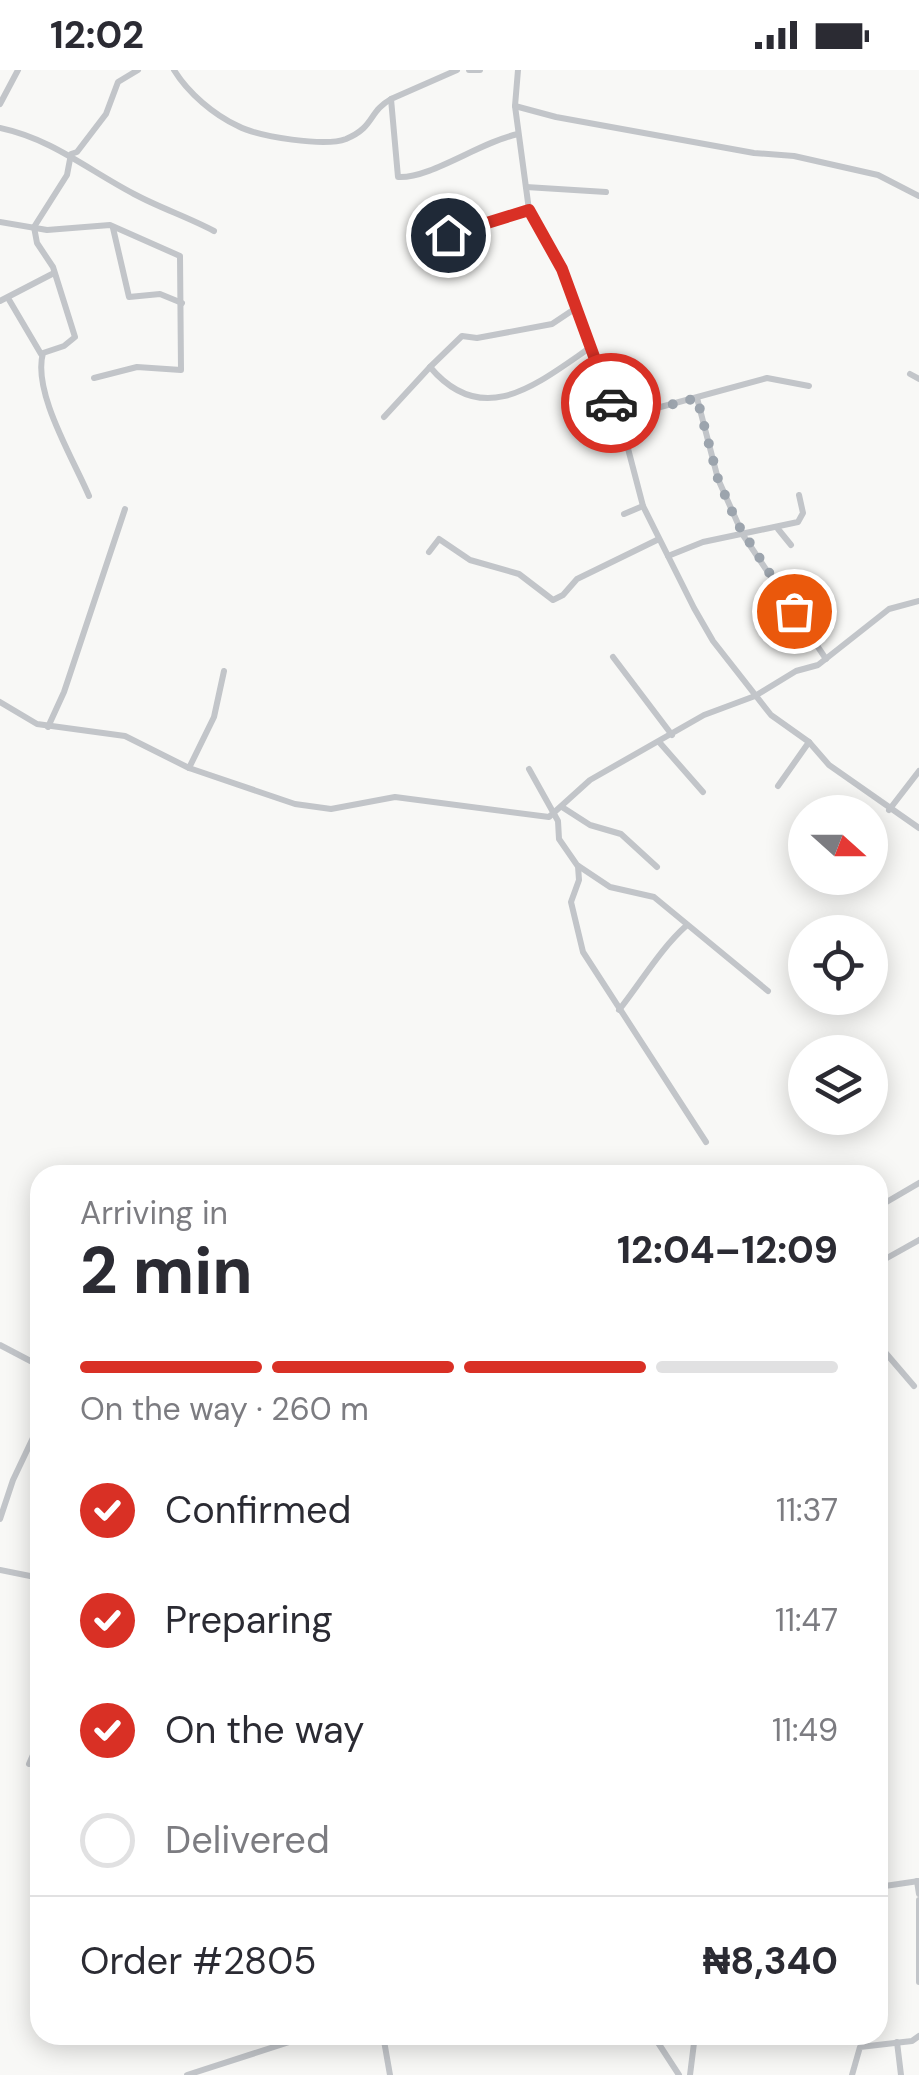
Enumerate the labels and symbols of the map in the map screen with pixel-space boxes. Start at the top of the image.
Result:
pin [406,193,491,278]
courier [561,353,661,453]
pin [752,569,837,654]
north arrow [788,795,888,895]

